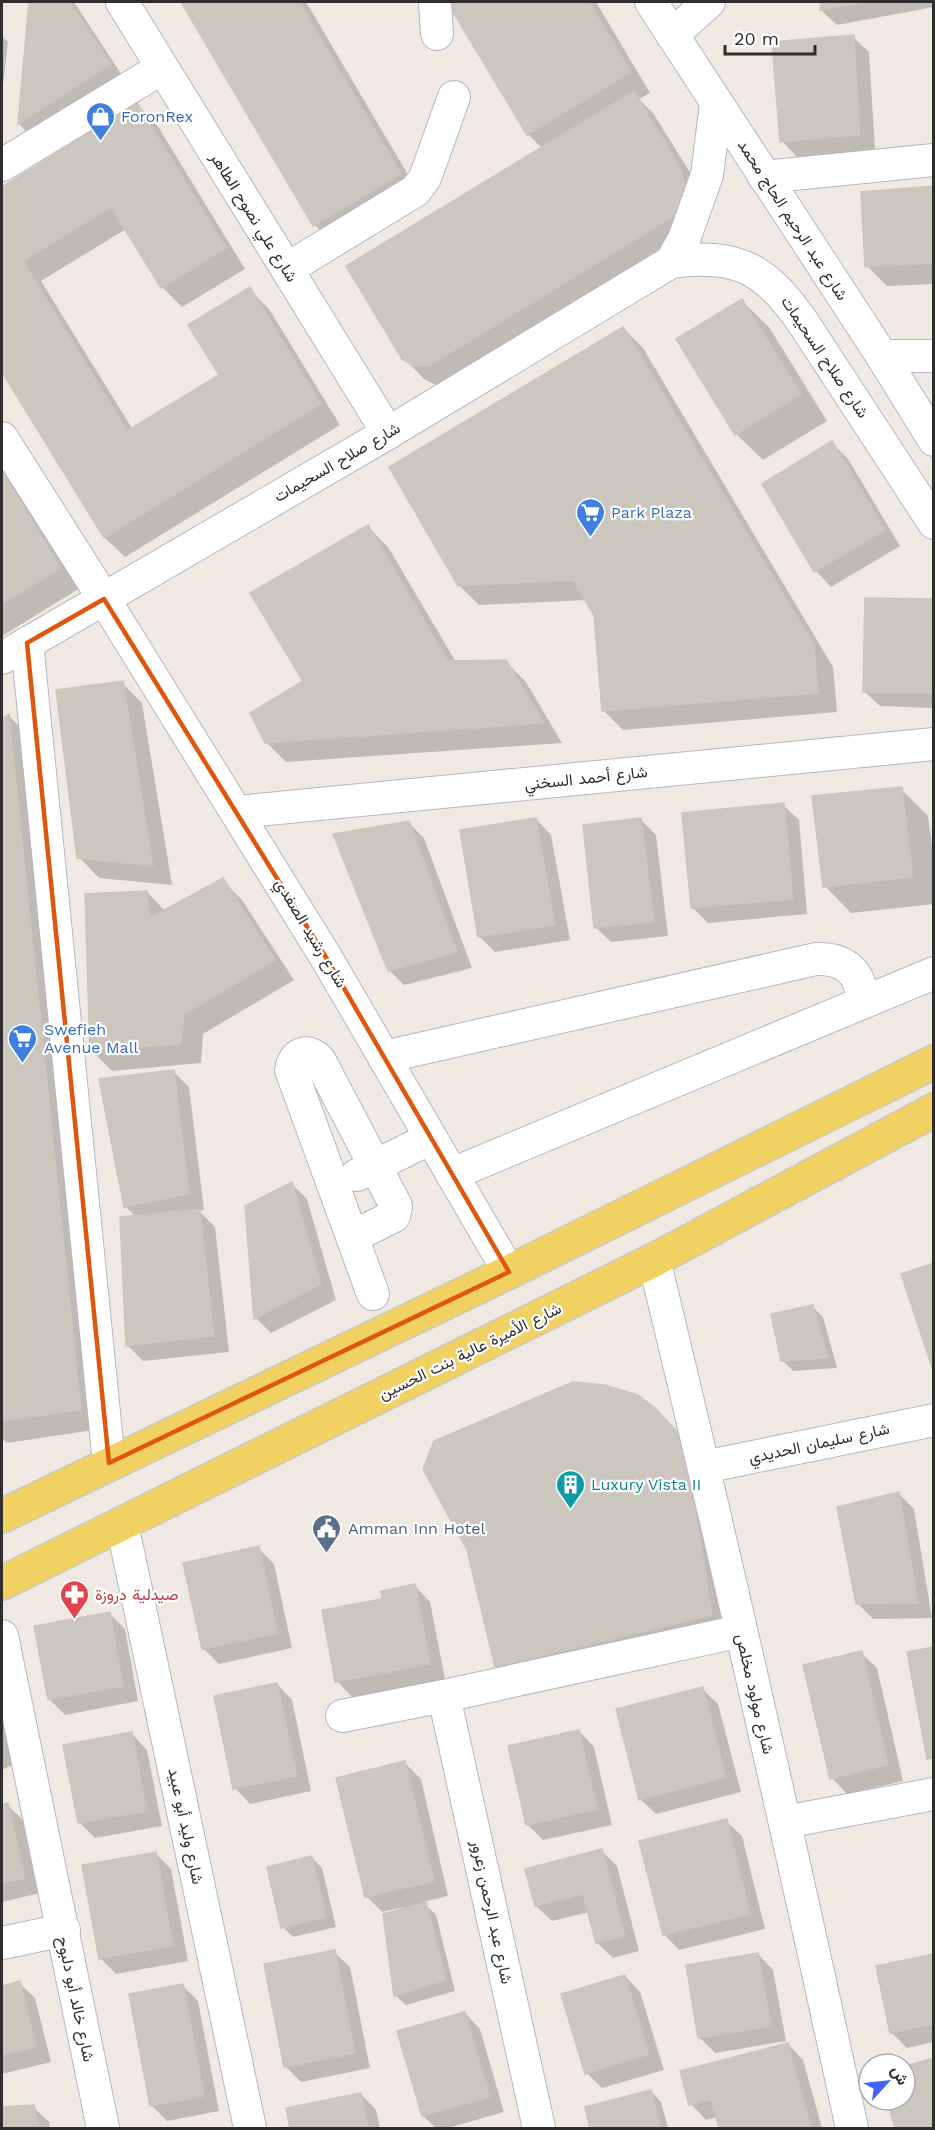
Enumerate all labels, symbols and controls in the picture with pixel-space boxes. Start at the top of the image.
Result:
scale bar [725,18,815,56]
text: 20 m [734,28,779,49]
shop icon: ForonRex [84,100,116,142]
place label: ForonRex [121,107,193,126]
street label: شارع عبد الرحيم الحاج محمد [732,136,852,305]
street label: شارع علي نصوح الطاهر [203,148,302,287]
street label: شارع صلاح السحيمات [776,293,873,423]
street label: شارع صلاح السحيمات [270,418,405,508]
supermarket icon: Park Plaza [574,496,606,538]
place label: Park Plaza [611,503,692,522]
street label: شارع أحمد السخني [523,762,649,798]
street label: شارع رشيد الصفدي [267,875,351,993]
place label: Swefieh Avenue Mall [44,1020,139,1057]
supermarket icon: Swefieh Avenue Mall [7,1022,39,1064]
street label: شارع الأميرة عالية بنت الحسين [376,1298,565,1405]
street label: شارع سليمان الحديدي [747,1419,892,1471]
building icon: Luxury Vista II [554,1468,586,1510]
place label: Luxury Vista II [591,1475,701,1494]
public building icon: Amman Inn Hotel [311,1512,343,1554]
place label: Amman Inn Hotel [348,1519,485,1538]
pharmacy icon: صيدلية دروزة [58,1578,90,1620]
place label: صيدلية دروزة [95,1585,179,1605]
street label: شارع مولود مخلص [730,1632,778,1757]
street label: شارع وليد أبو عبيد [162,1766,208,1886]
street label: شارع عبد الرحمن زعرور [465,1837,517,1986]
street label: شارع خالد أبو دلبوح [51,1935,99,2064]
north arrow [857,2052,917,2112]
text: ش [887,2063,913,2088]

